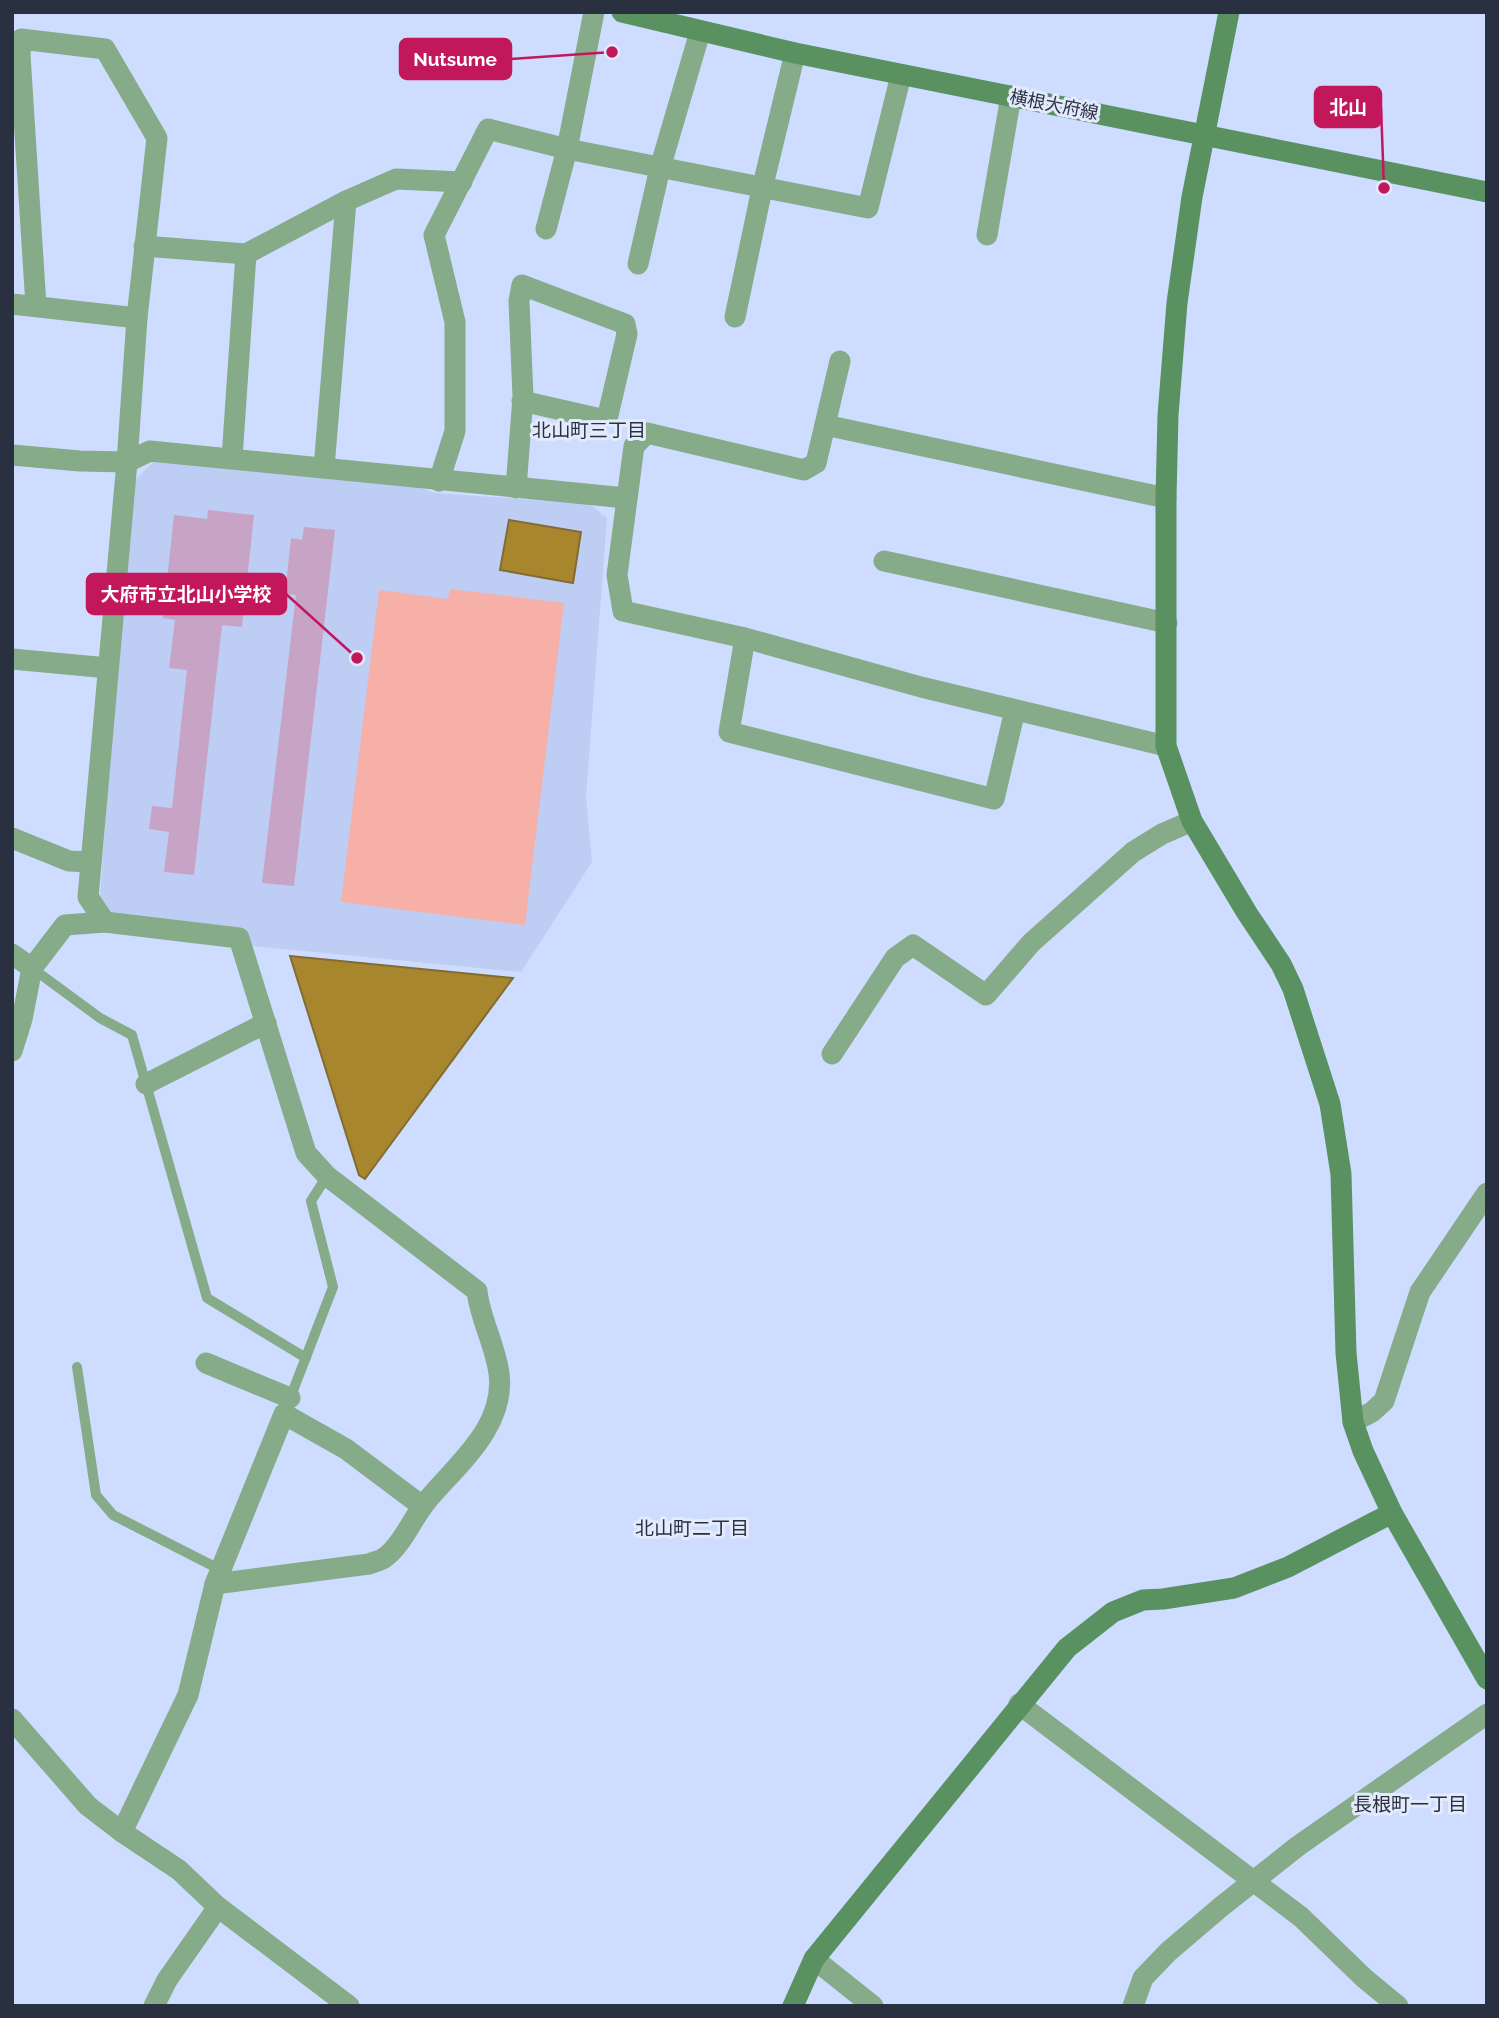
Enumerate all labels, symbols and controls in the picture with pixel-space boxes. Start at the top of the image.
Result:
callout: Nutsume [400,39,511,79]
text: Nutsume [413,48,497,70]
street label: 横根大府線 [1008,86,1100,123]
callout: 北山 [1315,87,1381,127]
text: 北山 [1329,96,1367,118]
district label: 北山町三丁目 [532,419,646,441]
callout: 大府市立北山小学校 [87,574,286,614]
text: 大府市立北山小学校 [100,583,272,605]
district label: 北山町二丁目 [635,1517,749,1539]
district label: 長根町一丁目 [1353,1793,1467,1815]

